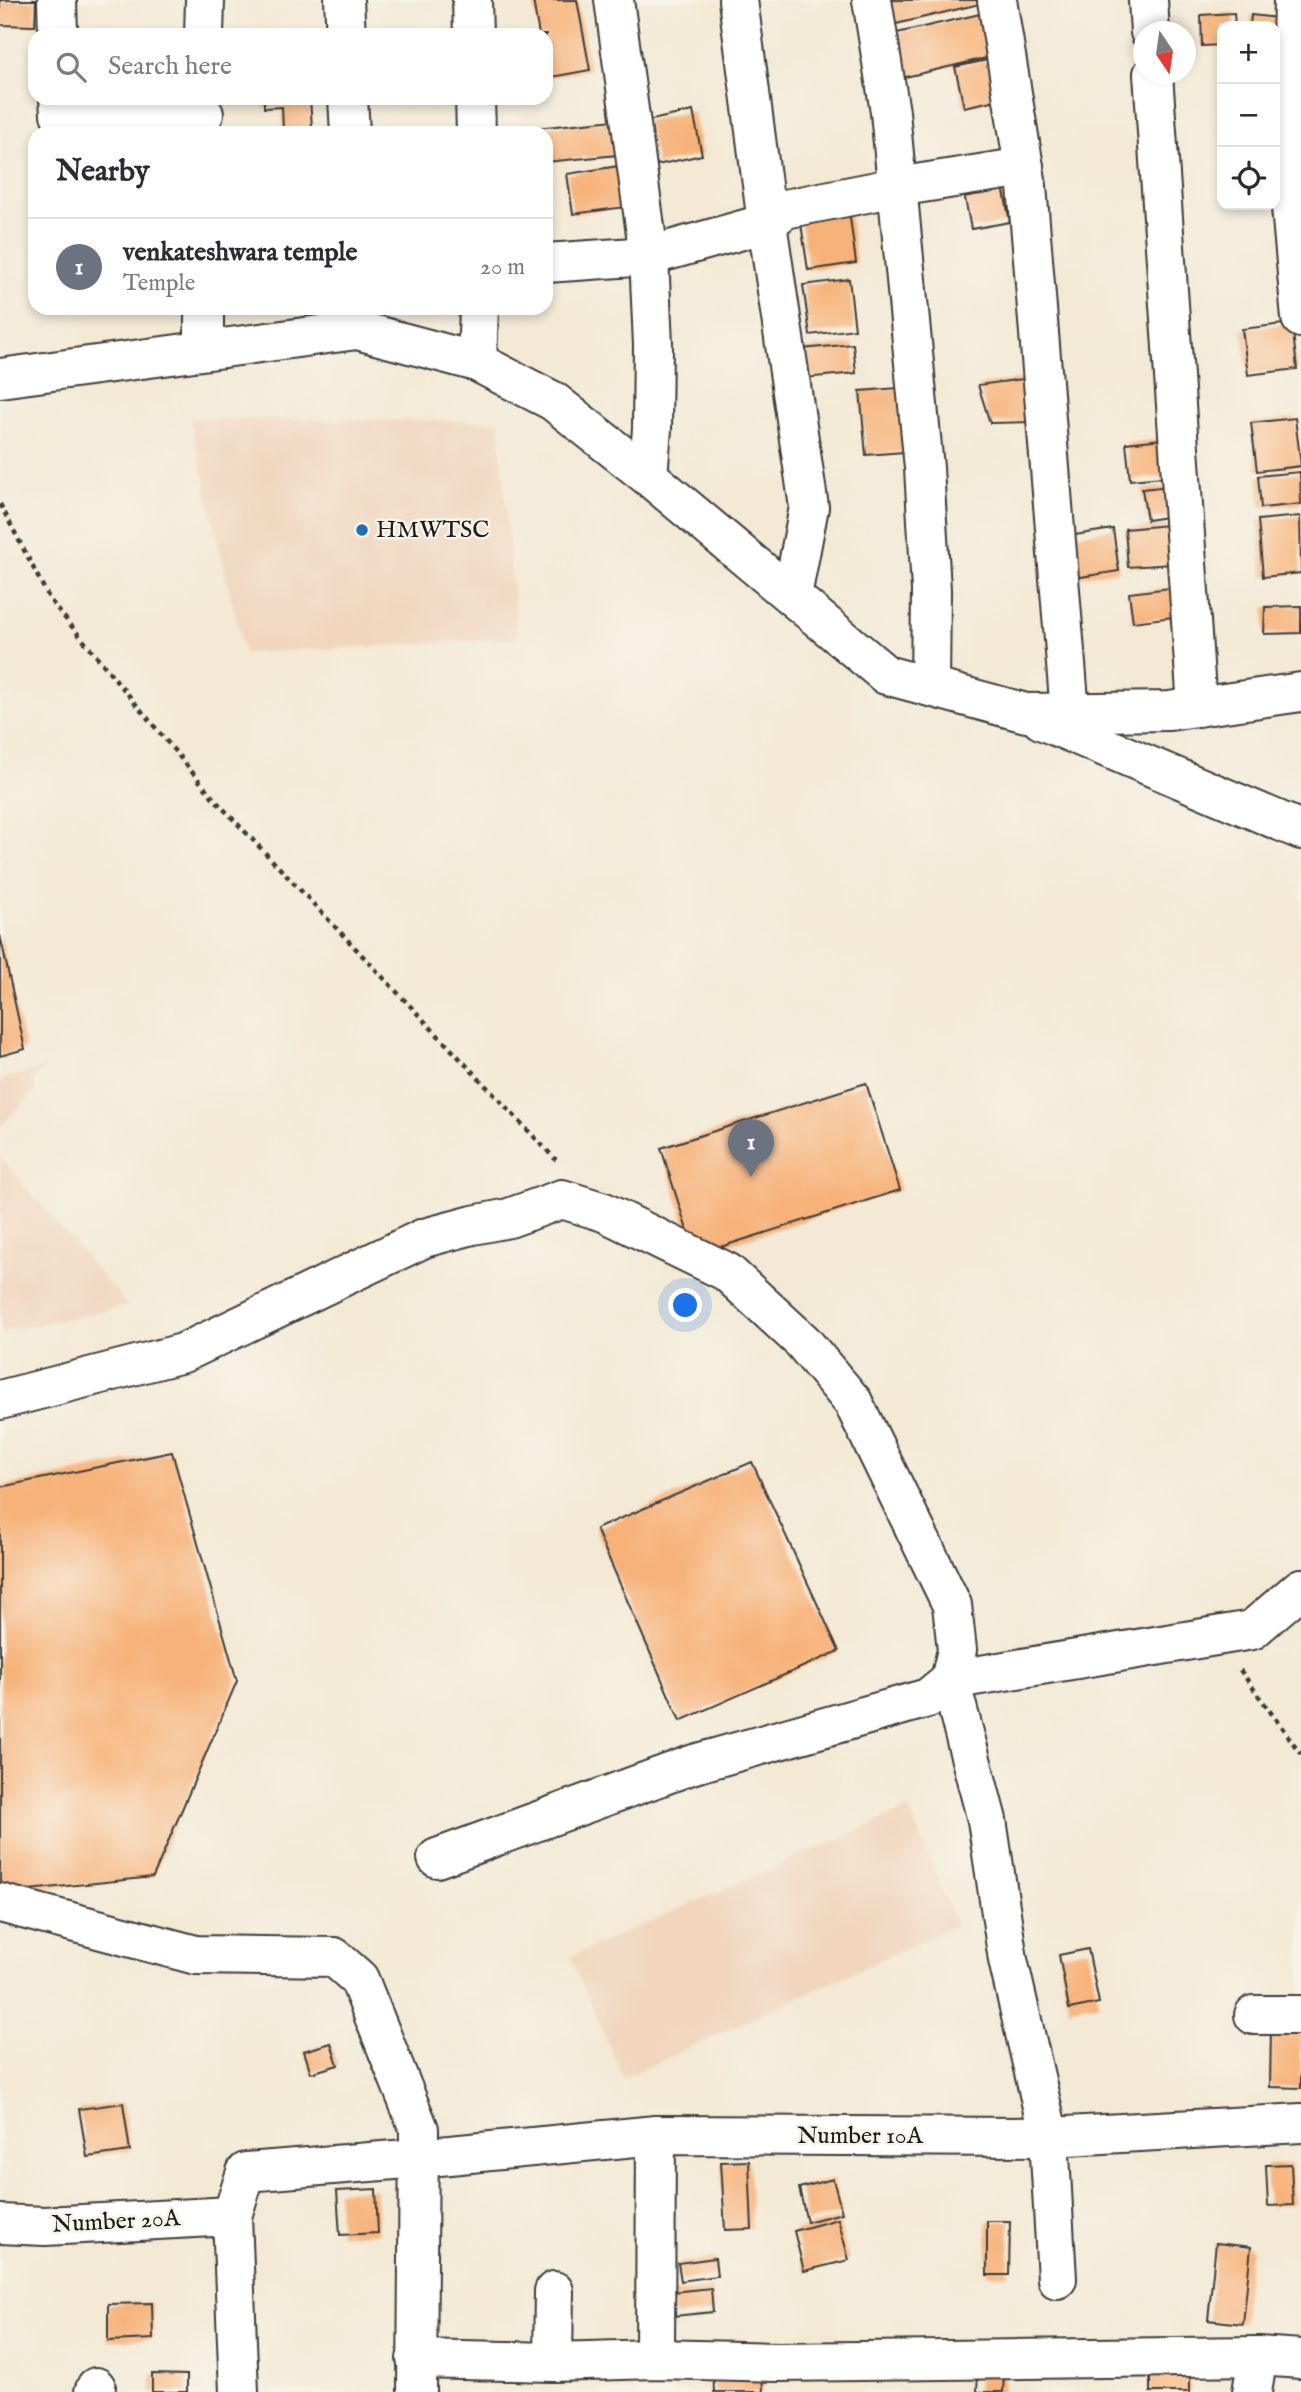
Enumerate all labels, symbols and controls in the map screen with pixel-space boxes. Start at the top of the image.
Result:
north arrow [1133,21,1196,84]
map controls [1217,21,1280,210]
button: + [1217,21,1280,84]
search box [28,28,553,105]
icon: search [52,48,90,86]
text: Search here [108,50,232,83]
button: − [1217,84,1280,147]
button: locate [1217,147,1280,210]
text: Nearby [56,153,149,191]
text: venkateshwara temple [123,236,357,269]
text: 1 [75,253,83,282]
text: 20 m [480,253,525,282]
text: Temple [123,269,195,298]
place label: HMWTSC [376,515,489,546]
marker: HMWTSC [354,522,370,538]
pin: 1 [728,1119,774,1177]
your location [668,1288,702,1322]
street label: Number 10A [797,2121,924,2152]
street label: Number 20A [51,2203,182,2241]

